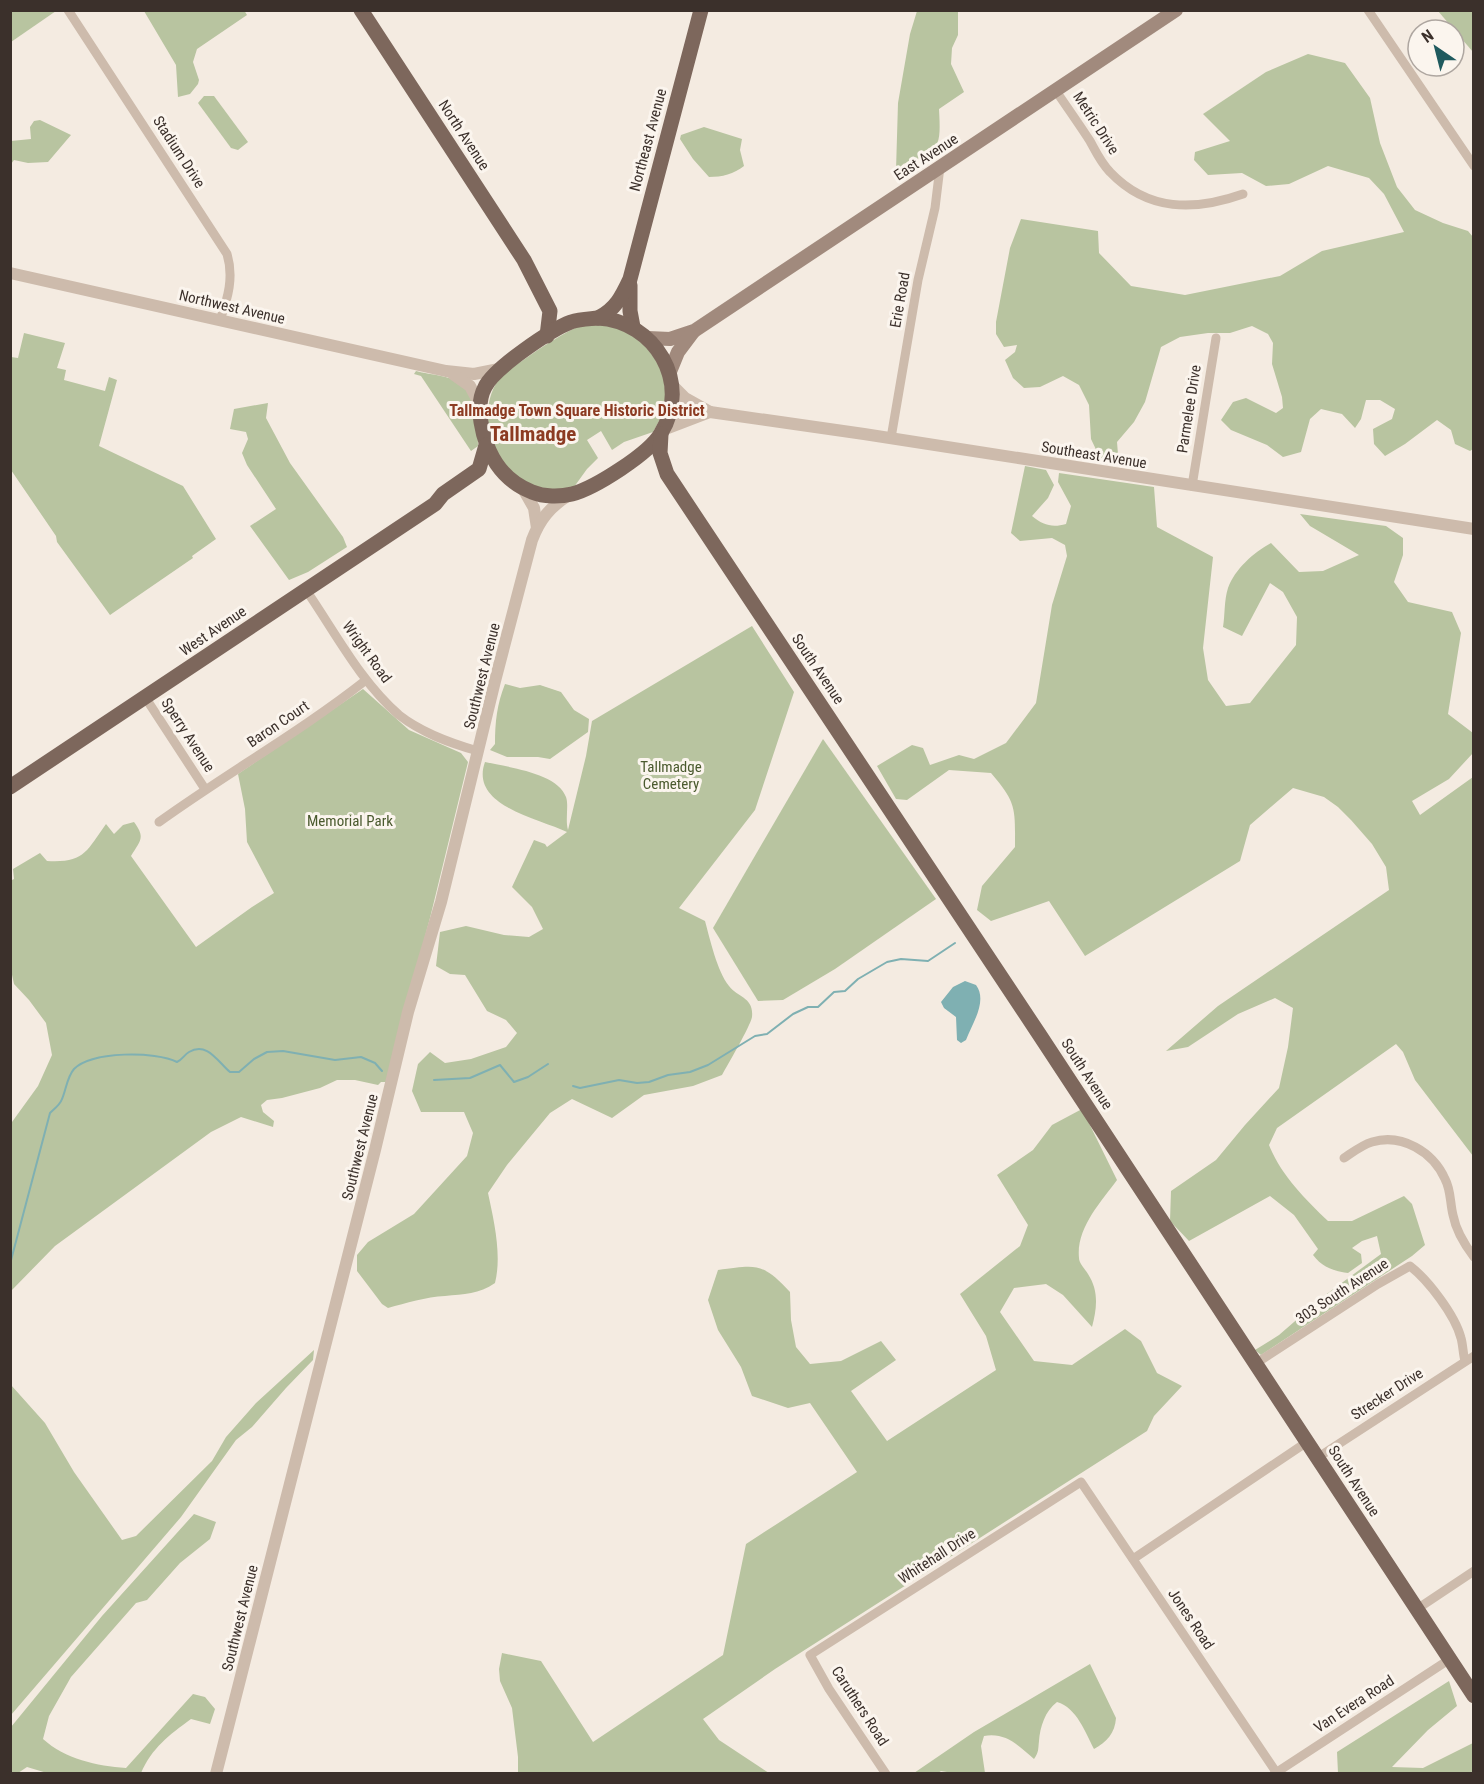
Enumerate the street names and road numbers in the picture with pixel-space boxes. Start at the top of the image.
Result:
street label: Northeast Avenue [626,87,670,193]
street label: Metric Drive [1069,88,1123,158]
street label: North Avenue [435,97,493,173]
street label: Stadium Drive [149,113,209,191]
street label: East Avenue [891,130,961,184]
street label: Erie Road [886,271,914,329]
street label: Northwest Avenue [177,286,287,328]
street label: Parmelee Drive [1173,364,1205,454]
street label: Southeast Avenue [1040,438,1148,472]
street label: West Avenue [176,602,250,660]
street label: Wright Road [339,618,395,686]
street label: Southwest Avenue [460,621,504,731]
street label: South Avenue [788,630,848,708]
street label: Sperry Avenue [157,695,219,775]
street label: Baron Court [244,697,312,751]
street label: South Avenue [1057,1035,1117,1113]
street label: Southwest Avenue [338,1092,382,1202]
street label: 303 South Avenue [1292,1254,1392,1328]
street label: Strecker Drive [1348,1364,1426,1424]
street label: South Avenue [1324,1442,1384,1520]
street label: Whitehall Drive [895,1524,979,1588]
street label: Southwest Avenue [218,1563,262,1673]
street label: Jones Road [1164,1585,1218,1653]
street label: Caruthers Road [828,1663,892,1749]
street label: Van Evera Road [1311,1672,1397,1736]

